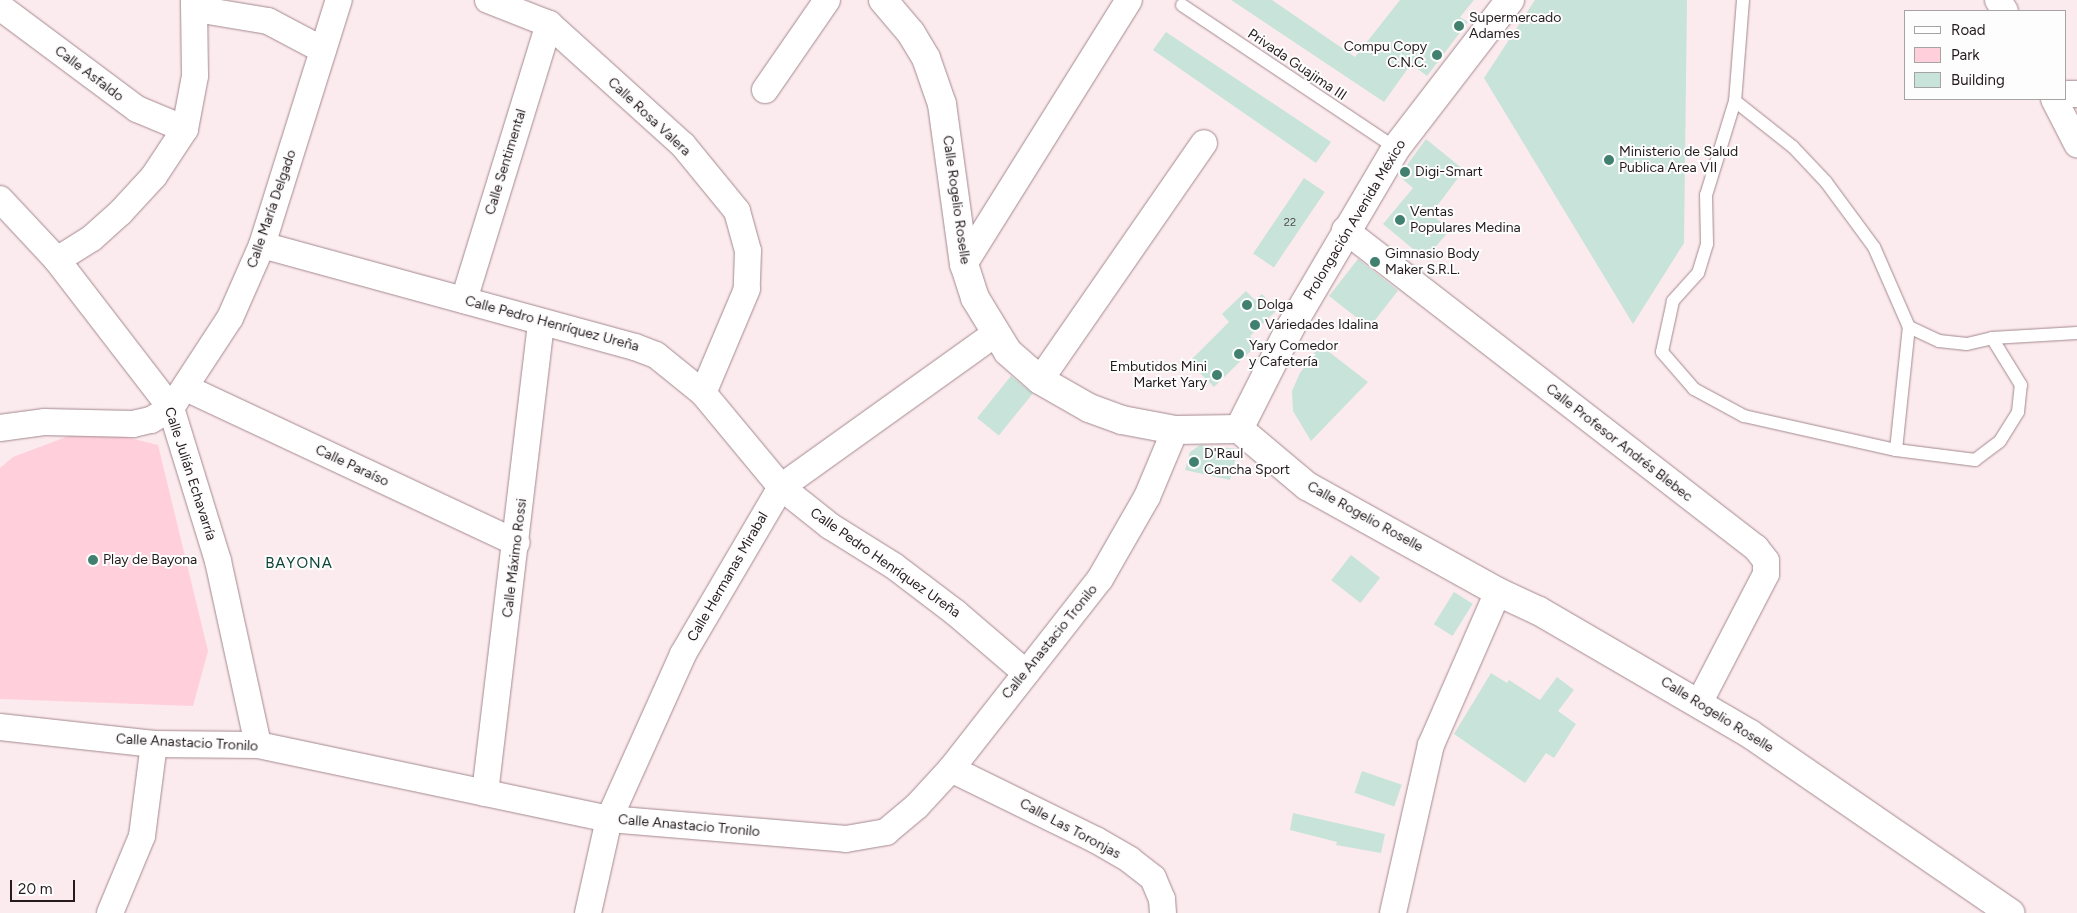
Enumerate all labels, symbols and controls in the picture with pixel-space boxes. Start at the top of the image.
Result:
place label: Supermercado Adames [1469,10,1561,42]
legend [1904,10,2067,100]
marker: Supermercado Adames [1453,20,1465,32]
text: Road [1951,21,1986,39]
street label: Privada Guajima III [1244,26,1350,104]
place label: Compu Copy C.N.C. [1344,39,1427,72]
street label: Calle Asfaldo [51,43,127,105]
text: Park [1951,46,1980,64]
marker: Compu Copy C.N.C. [1431,49,1443,61]
text: Building [1951,71,2005,89]
street label: Calle Rosa Valera [604,74,694,160]
street label: Calle Sentimental [482,107,530,217]
street label: Calle Rogelio Roselle [939,134,973,266]
street label: Prolongación Avenida México [1300,137,1410,303]
place label: Ministerio de Salud Publica Area VII [1619,144,1738,176]
street label: Calle María Delgado [244,148,300,270]
marker: Ministerio de Salud Publica Area VII [1603,154,1615,166]
place label: Digi-Smart [1415,164,1483,180]
marker: Digi-Smart [1399,166,1411,178]
place label: Ventas Populares Medina [1410,204,1521,236]
marker: Ventas Populares Medina [1394,214,1406,226]
house number: 22 [1284,216,1296,230]
place label: Gimnasio Body Maker S.R.L. [1385,246,1479,278]
marker: Gimnasio Body Maker S.R.L. [1369,256,1381,268]
street label: Calle Pedro Henríquez Ureña [463,293,641,355]
place label: Dolga [1257,297,1293,313]
marker: Dolga [1241,299,1253,311]
place label: Variedades Idalina [1265,317,1378,333]
marker: Variedades Idalina [1249,319,1261,331]
place label: Yary Comedor y Cafetería [1249,338,1338,371]
marker: Yary Comedor y Cafetería [1233,348,1245,360]
place label: Embutidos Mini Market Yary [1110,359,1207,392]
marker: Embutidos Mini Market Yary [1211,369,1223,381]
street label: Calle Profesor Andrés Blebec [1542,380,1696,506]
street label: Calle Julián Echavarría [161,405,219,543]
street label: Calle Paraíso [312,442,392,490]
place label: D'Raul Cancha Sport [1204,446,1290,478]
marker: D'Raul Cancha Sport [1188,456,1200,468]
street label: Calle Rogelio Roselle [1304,478,1426,556]
street label: Calle Máximo Rossi [499,497,531,619]
street label: Calle Pedro Henríquez Ureña [807,505,963,621]
street label: Calle Hermanas Mirabal [684,509,772,645]
place label: Play de Bayona [103,552,197,568]
marker: Play de Bayona [87,554,99,566]
district label: BAYONA [264,555,334,573]
street label: Calle Anastacio Tronilo [999,581,1101,703]
street label: Calle Rogelio Roselle [1657,673,1777,757]
street label: Calle Anastacio Tronilo [115,731,259,755]
street label: Calle Las Toronjas [1017,795,1123,863]
street label: Calle Anastacio Tronilo [617,811,761,841]
scale bar [12,870,78,902]
text: 20 m [18,880,52,898]

